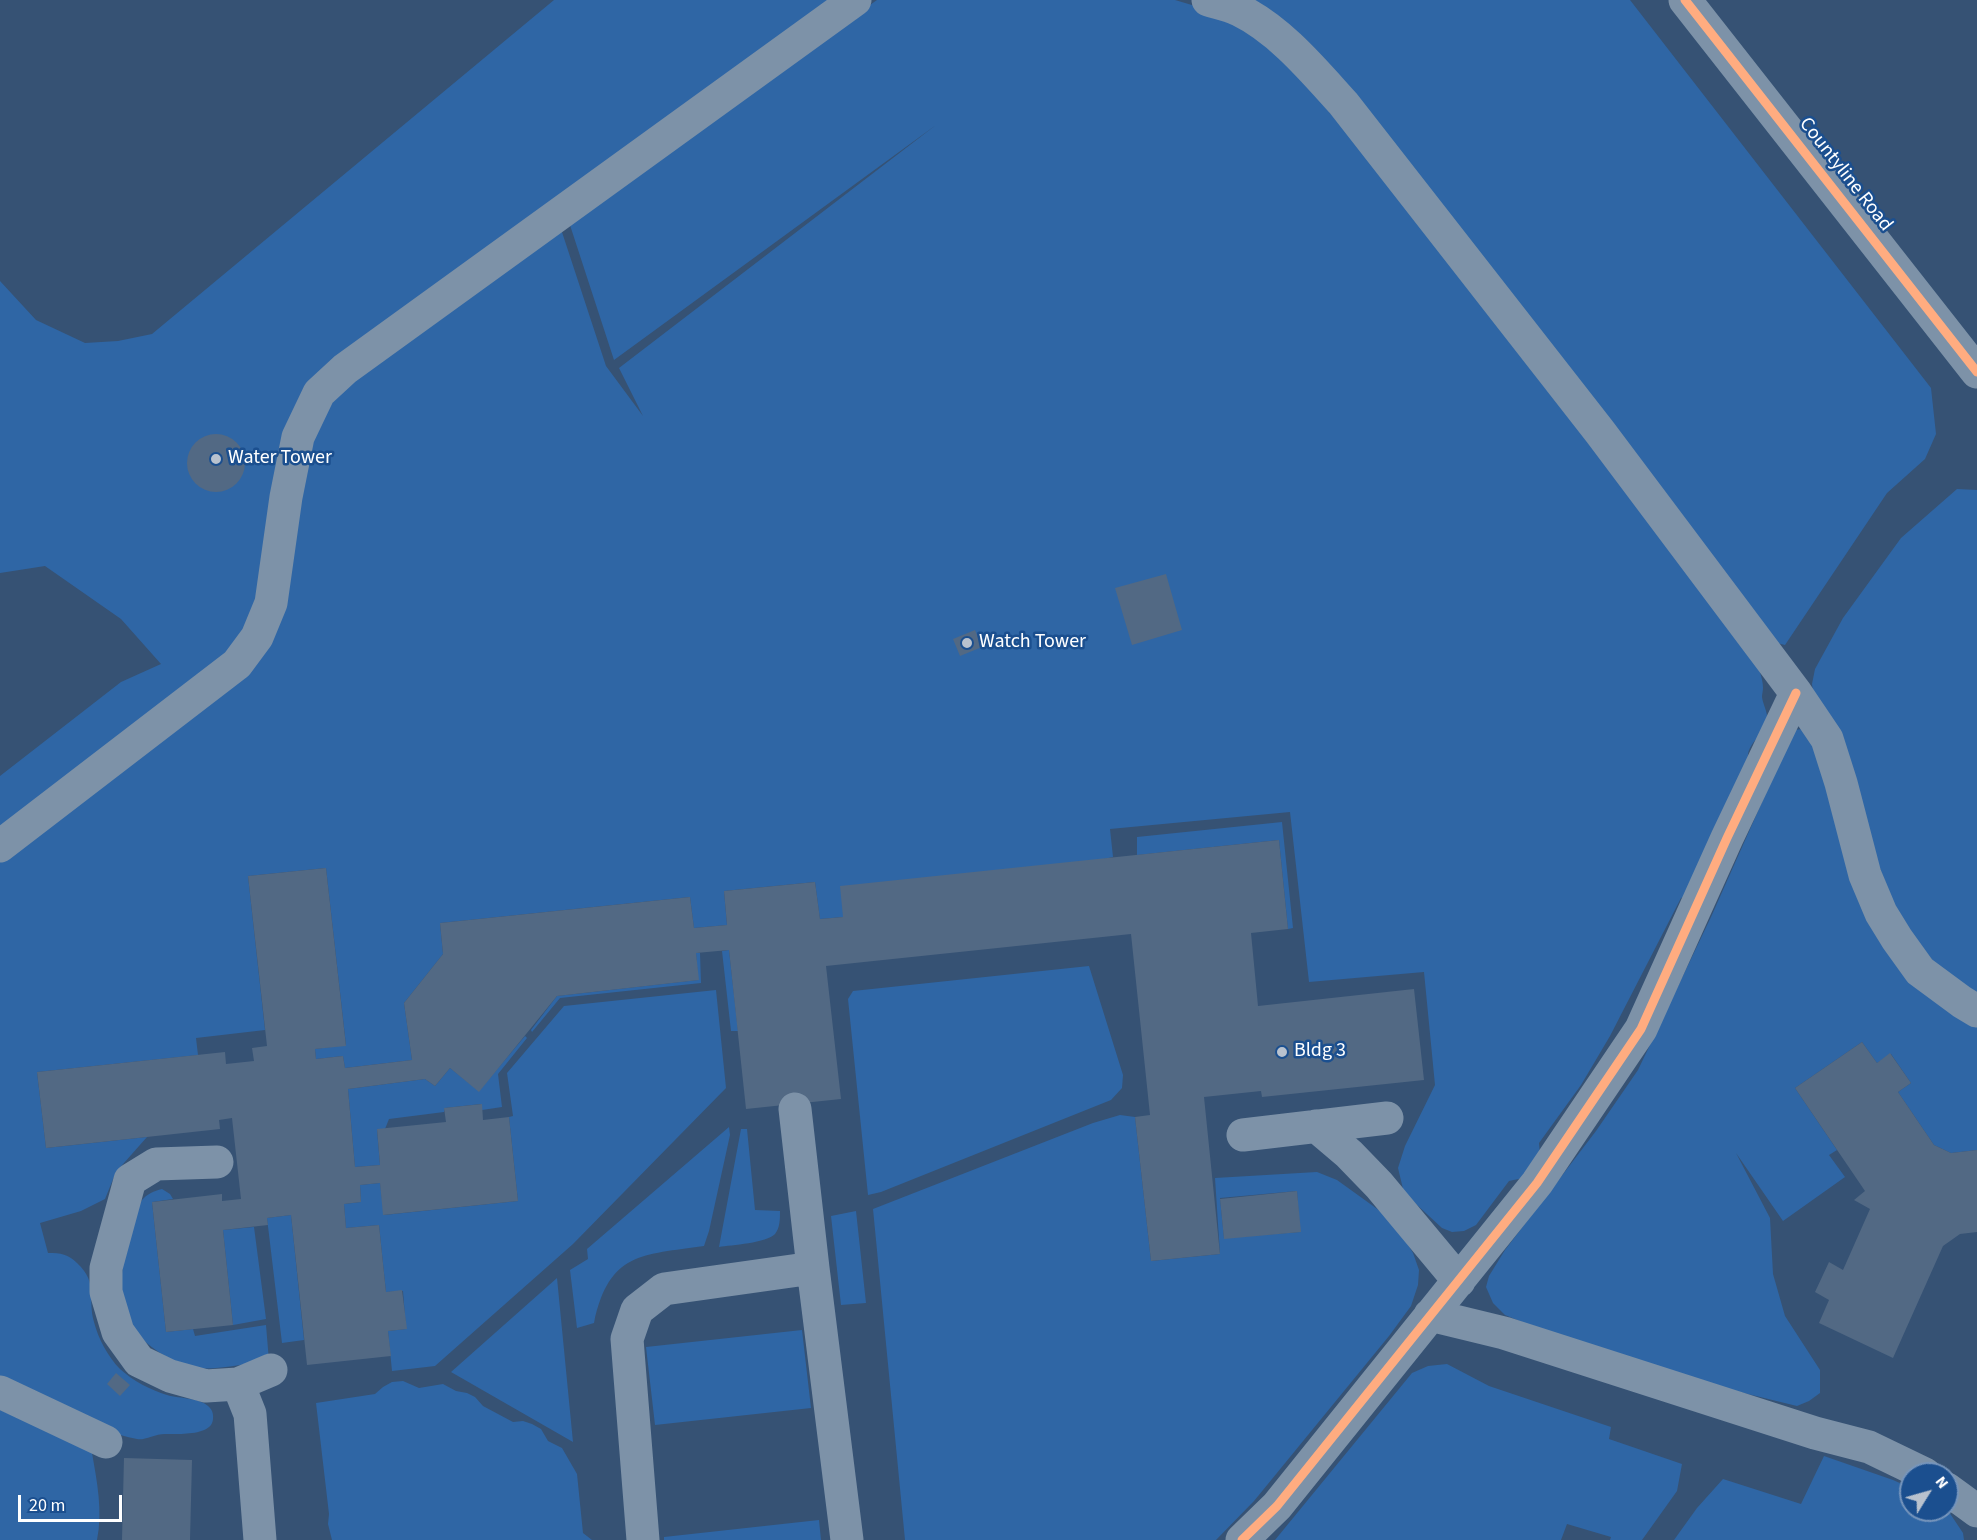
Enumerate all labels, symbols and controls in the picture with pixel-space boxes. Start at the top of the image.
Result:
street label: Countyline Road [1793,113,1897,237]
place label: Water Tower [228,447,332,471]
marker: Water Tower [209,452,223,466]
place label: Watch Tower [979,631,1086,655]
marker: Watch Tower [960,636,974,650]
place label: Bldg 3 [1294,1040,1346,1064]
marker: Bldg 3 [1275,1045,1289,1059]
north arrow [1899,1462,1959,1522]
text: N [1930,1471,1954,1493]
scale bar [21,1483,124,1521]
text: 20 m [29,1493,65,1518]

